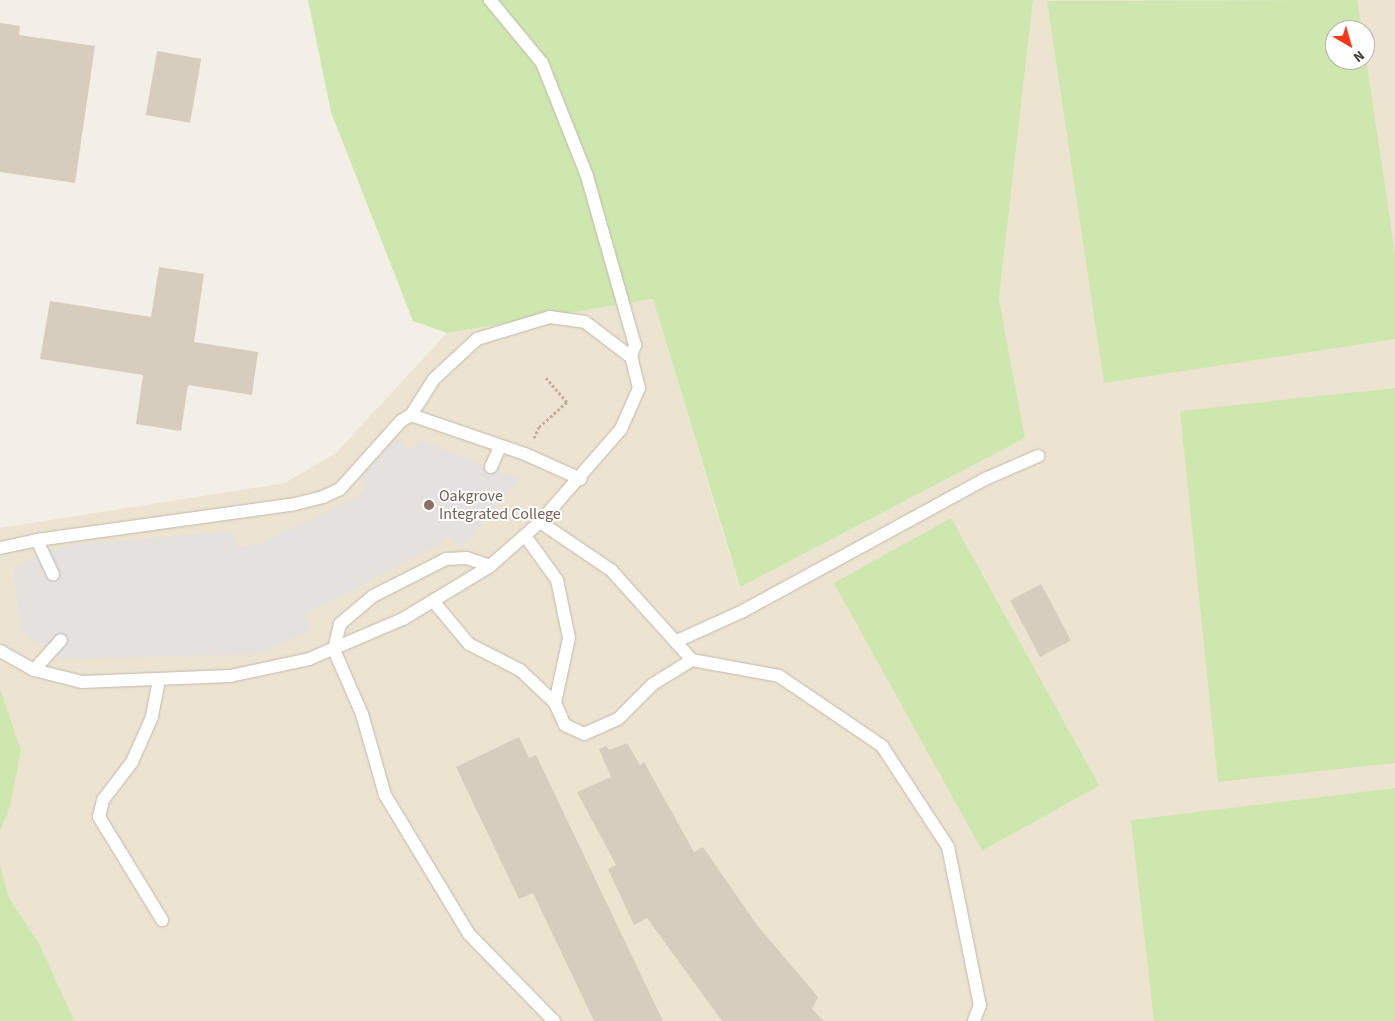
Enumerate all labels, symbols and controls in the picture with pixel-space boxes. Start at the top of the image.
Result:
north arrow [1325,20,1375,70]
text: N [1349,45,1368,67]
place label: Oakgrove Integrated College [439,486,561,524]
marker: Oakgrove Integrated College [423,499,435,511]

